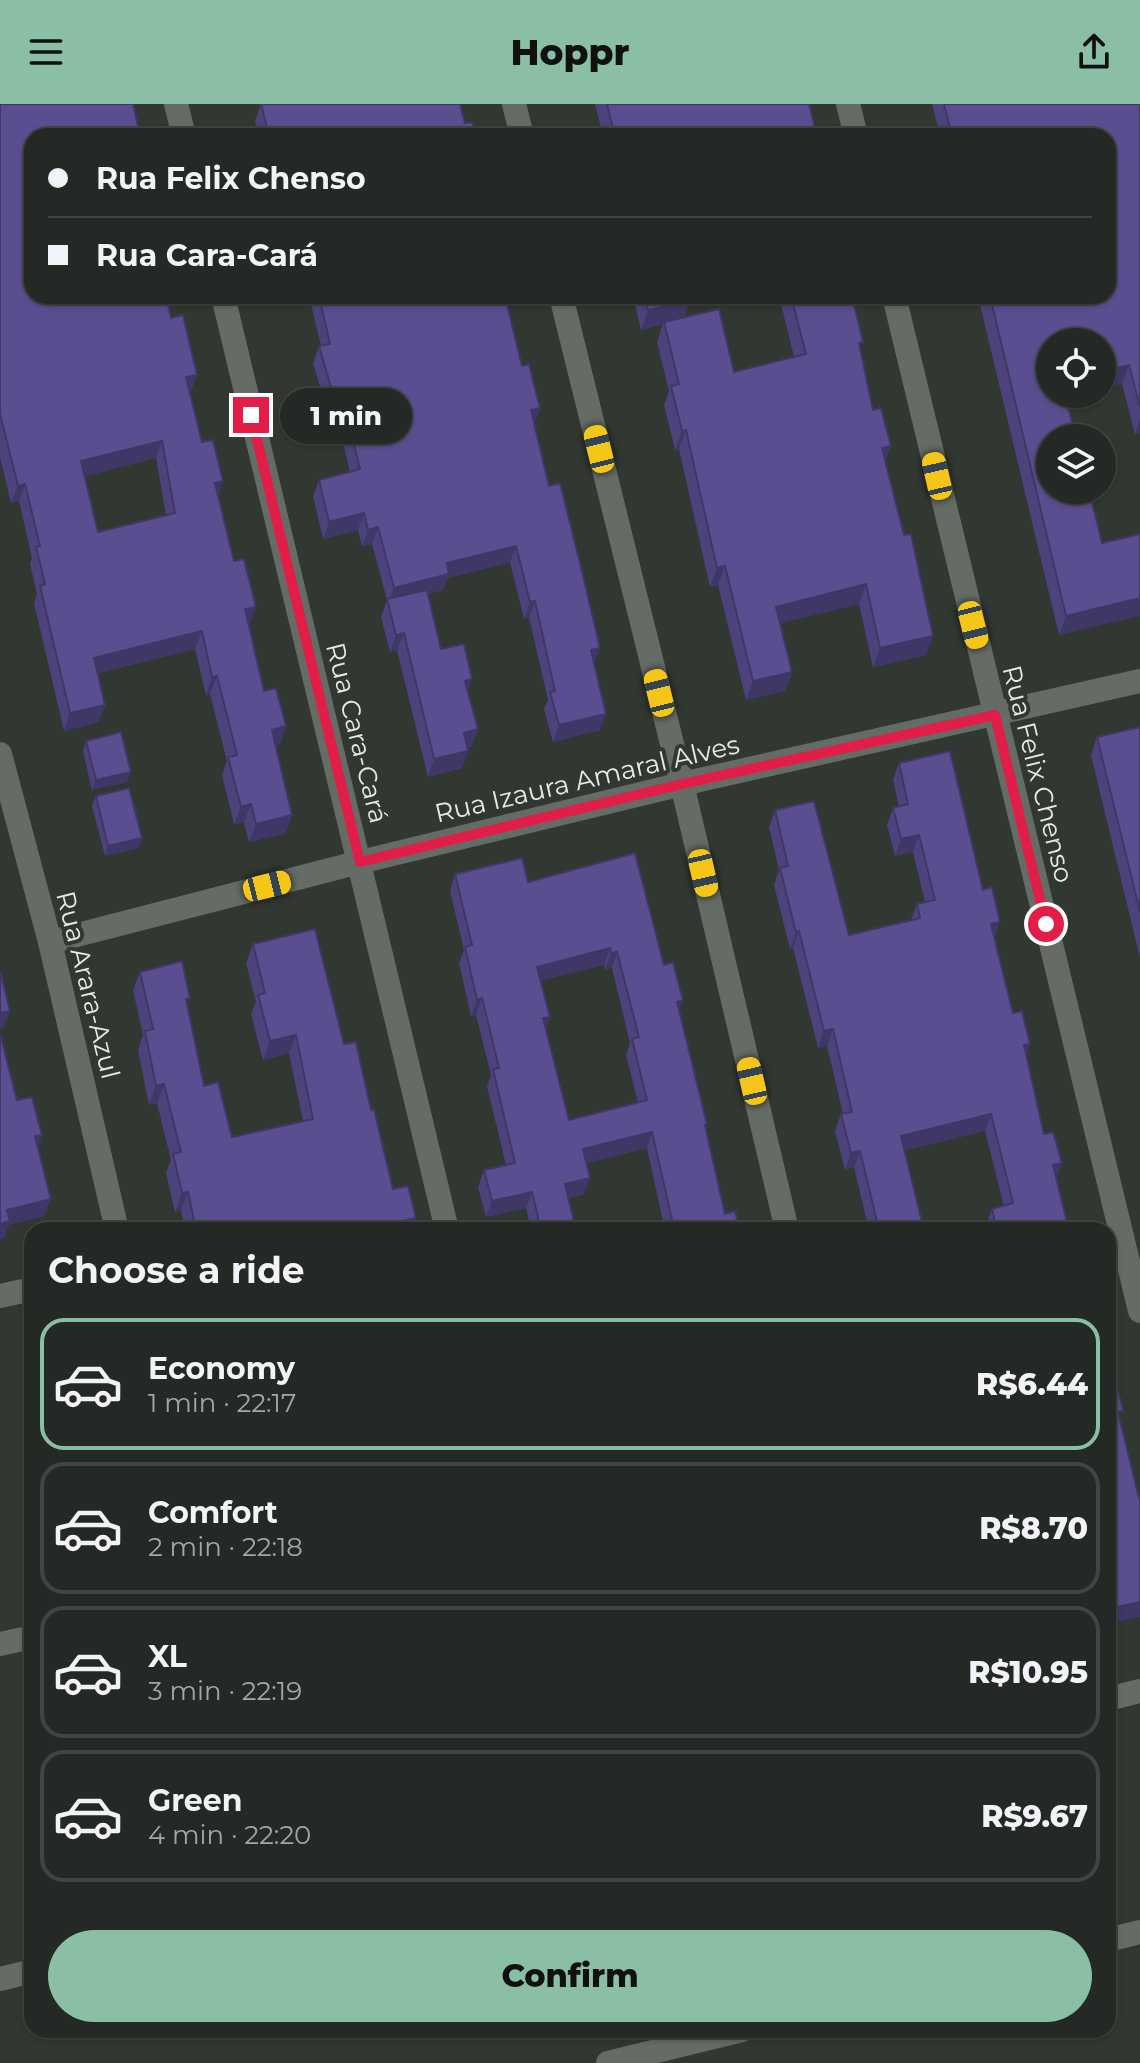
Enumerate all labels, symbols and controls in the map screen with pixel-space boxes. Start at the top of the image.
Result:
icon: menu [24,30,68,74]
text: Hoppr [511,30,629,74]
icon: share [1072,30,1116,74]
text: Rua Felix Chenso [96,160,366,197]
text: Rua Cara-Cará [96,237,318,274]
map controls [1036,328,1116,504]
button: locate [1036,328,1116,408]
callout: 1 min [279,387,411,443]
route end [233,397,269,433]
text: 1 min [310,400,382,432]
car [582,423,616,475]
button: layers [1036,424,1116,504]
car [920,450,954,502]
car [956,599,990,651]
street label: Rua Cara-Cará [319,639,395,827]
street label: Rua Felix Chenso [995,662,1081,886]
car [642,667,676,719]
street label: Rua Izaura Amaral Alves [432,728,742,830]
car [686,847,720,899]
car [241,869,293,903]
street label: Rua Arara-Azul [49,888,127,1082]
route start [1028,906,1064,942]
car [735,1055,769,1107]
text: Choose a ride [48,1248,305,1292]
icon: car [52,1348,124,1420]
text: Economy [148,1350,295,1387]
text: R$6.44 [976,1366,1088,1403]
text: 1 min · 22:17 [148,1387,296,1419]
icon: car [52,1492,124,1564]
text: Comfort [148,1494,278,1531]
text: R$8.70 [979,1510,1088,1547]
text: 2 min · 22:18 [148,1531,303,1563]
icon: car [52,1636,124,1708]
text: XL [148,1638,187,1675]
text: R$10.95 [968,1654,1088,1691]
text: 3 min · 22:19 [148,1675,302,1707]
icon: car [52,1780,124,1852]
text: Green [148,1782,242,1819]
text: R$9.67 [981,1798,1088,1835]
text: 4 min · 22:20 [148,1819,311,1851]
button: Confirm [48,1930,1092,2022]

